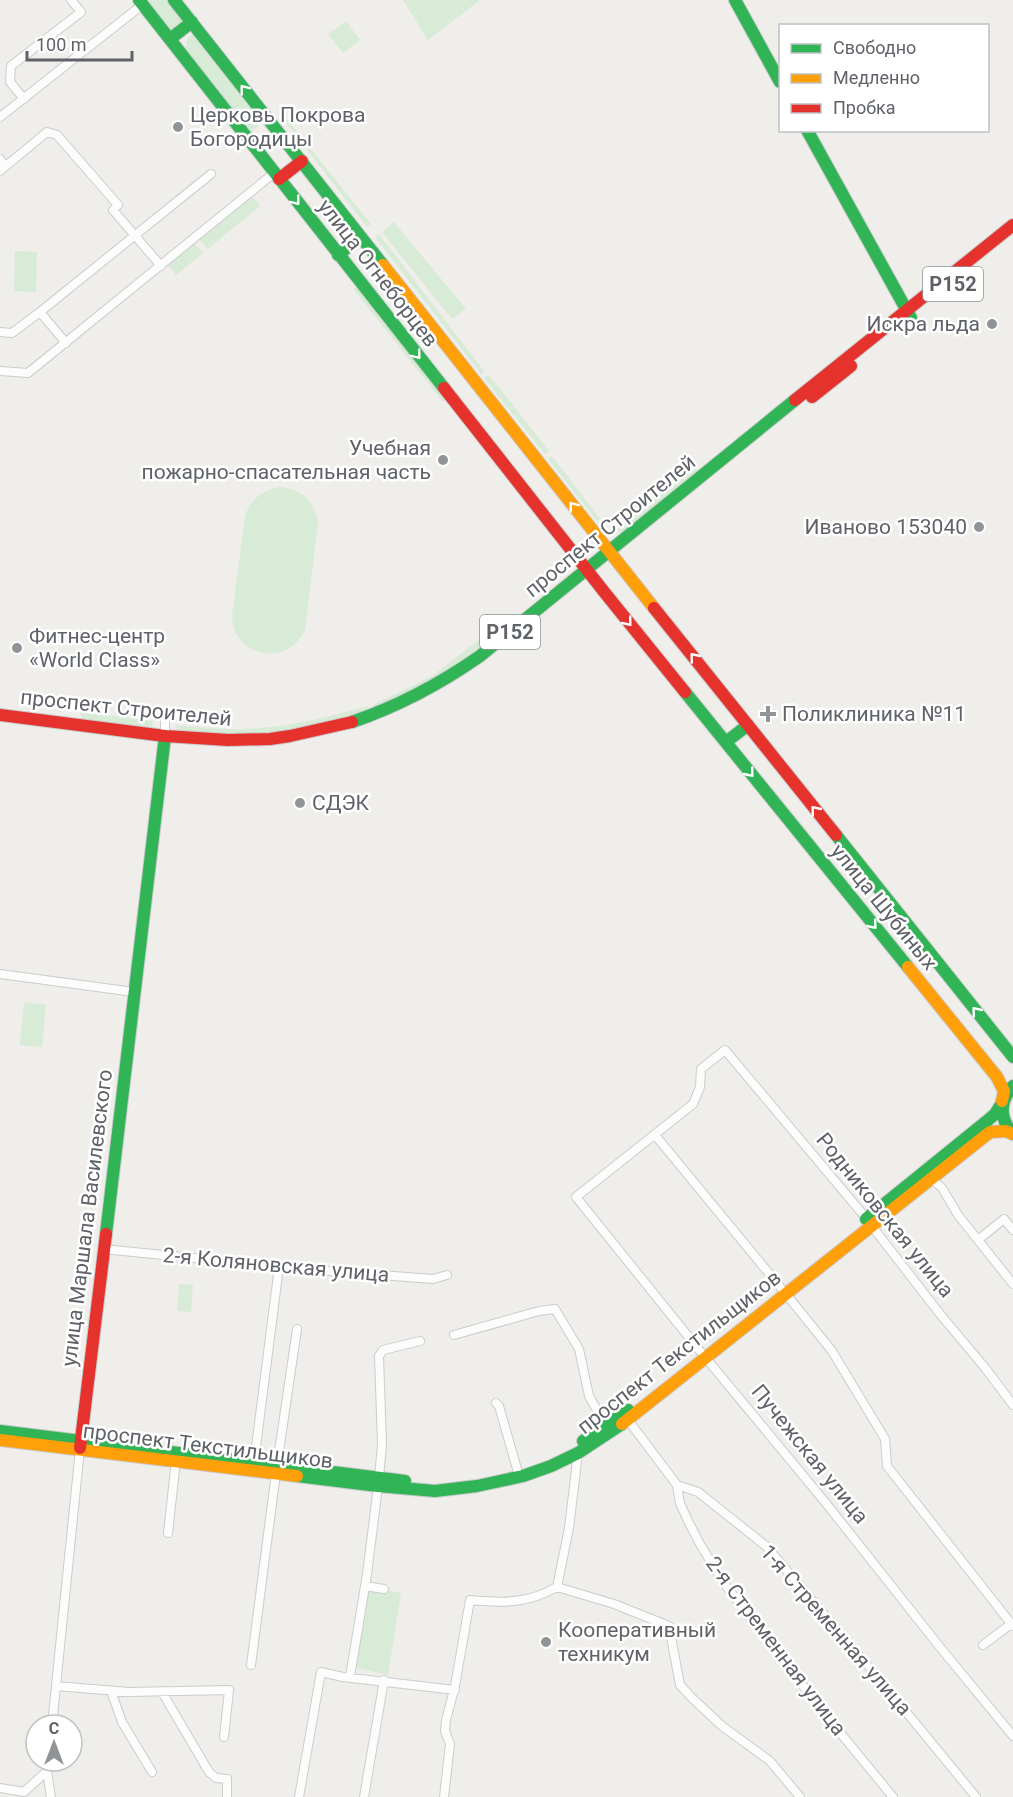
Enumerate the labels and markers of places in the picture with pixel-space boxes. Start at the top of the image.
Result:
place label: Церковь Покрова Богородицы [190,103,366,151]
marker: Церковь Покрова Богородицы [171,120,185,134]
place label: Искра льда [867,312,980,336]
marker: Искра льда [985,317,999,331]
place label: Учебная пожарно-спасательная часть [142,436,431,484]
marker: Учебная пожарно-спасательная часть [436,453,450,467]
place label: Иваново 153040 [804,515,967,539]
marker: Иваново 153040 [972,520,986,534]
place label: Фитнес-центр «World Class» [29,624,165,672]
marker: Фитнес-центр «World Class» [10,641,24,655]
place label: Поликлиника №11 [782,702,966,726]
marker: Поликлиника №11 [759,705,777,723]
place label: СДЭК [312,791,370,815]
marker: СДЭК [293,796,307,810]
place label: Кооперативный техникум [558,1618,716,1666]
marker: Кооперативный техникум [539,1635,553,1649]

